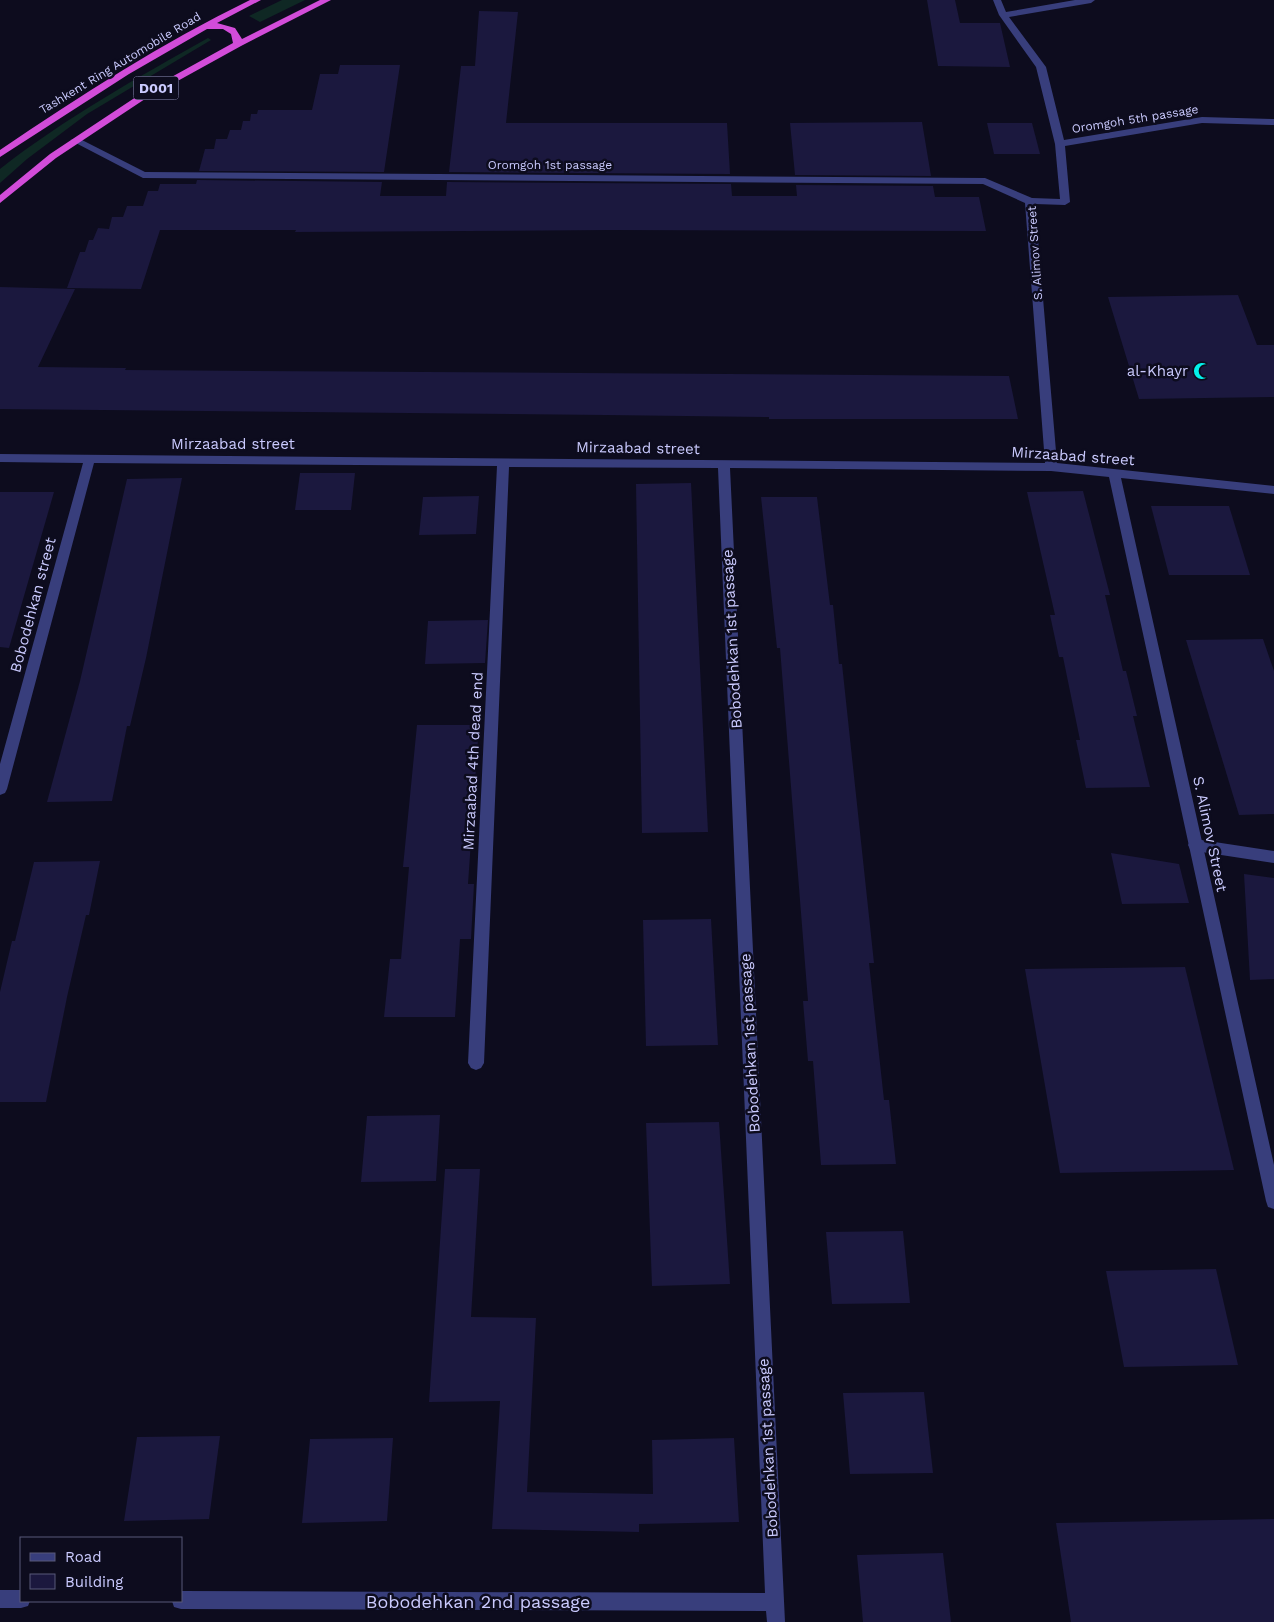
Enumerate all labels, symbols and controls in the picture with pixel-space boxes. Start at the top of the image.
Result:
street label: Tashkent Ring Automobile Road [37,9,203,117]
road number: D001 [134,76,178,100]
street label: Oromgoh 5th passage [1071,102,1199,136]
street label: Oromgoh 1st passage [488,158,612,172]
street label: S. Alimov Street [1025,206,1045,300]
mosque icon: al-Khayr [1192,361,1212,381]
place label: al-Khayr [1127,362,1188,380]
street label: Mirzaabad street [171,435,296,453]
street label: Mirzaabad street [576,438,701,458]
street label: Mirzaabad street [1011,443,1136,469]
street label: Bobodehkan street [6,535,60,675]
street label: Bobodehkan 1st passage [718,549,746,729]
street label: Mirzaabad 4th dead end [459,671,487,851]
street label: S. Alimov Street [1189,775,1231,894]
street label: Bobodehkan 1st passage [736,953,764,1133]
street label: Bobodehkan 1st passage [754,1358,782,1538]
legend [20,1537,182,1602]
text: Road [65,1548,102,1566]
text: Building [65,1573,123,1591]
street label: Bobodehkan 2nd passage [366,1591,590,1612]

